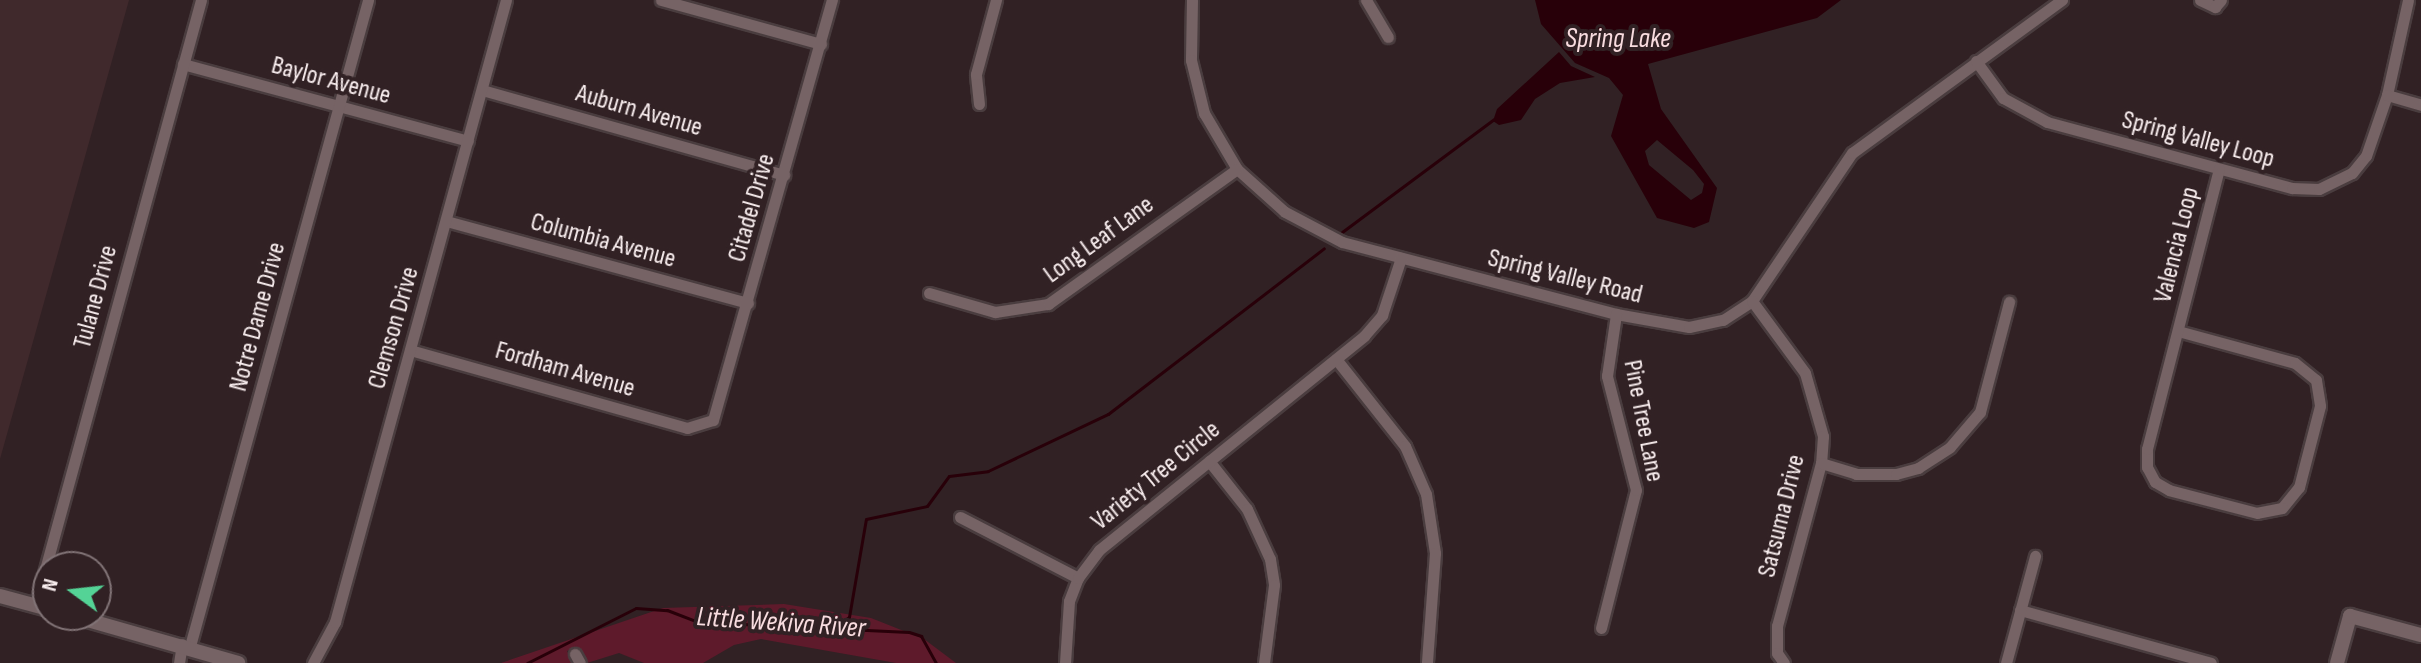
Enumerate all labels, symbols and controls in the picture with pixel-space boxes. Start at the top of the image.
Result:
water label: Spring Lake [1565,22,1671,56]
street label: Baylor Avenue [268,50,394,112]
street label: Auburn Avenue [572,78,706,144]
street label: Spring Valley Loop [2118,105,2278,175]
street label: Citadel Drive [722,150,782,266]
street label: Valencia Loop [2148,184,2206,306]
street label: Long Leaf Lane [1038,190,1160,290]
street label: Columbia Avenue [527,207,679,275]
street label: Notre Dame Drive [223,239,293,395]
street label: Tulane Drive [67,242,125,352]
street label: Spring Valley Road [1484,243,1646,311]
street label: Clemson Drive [362,263,426,393]
street label: Fordham Avenue [492,335,638,405]
street label: Pine Tree Lane [1616,357,1670,485]
street label: Variety Tree Circle [1085,415,1227,537]
street label: Satsuma Drive [1752,451,1812,581]
north arrow [32,551,112,631]
text: N [36,576,65,594]
water label: Little Wekiva River [695,600,867,646]

